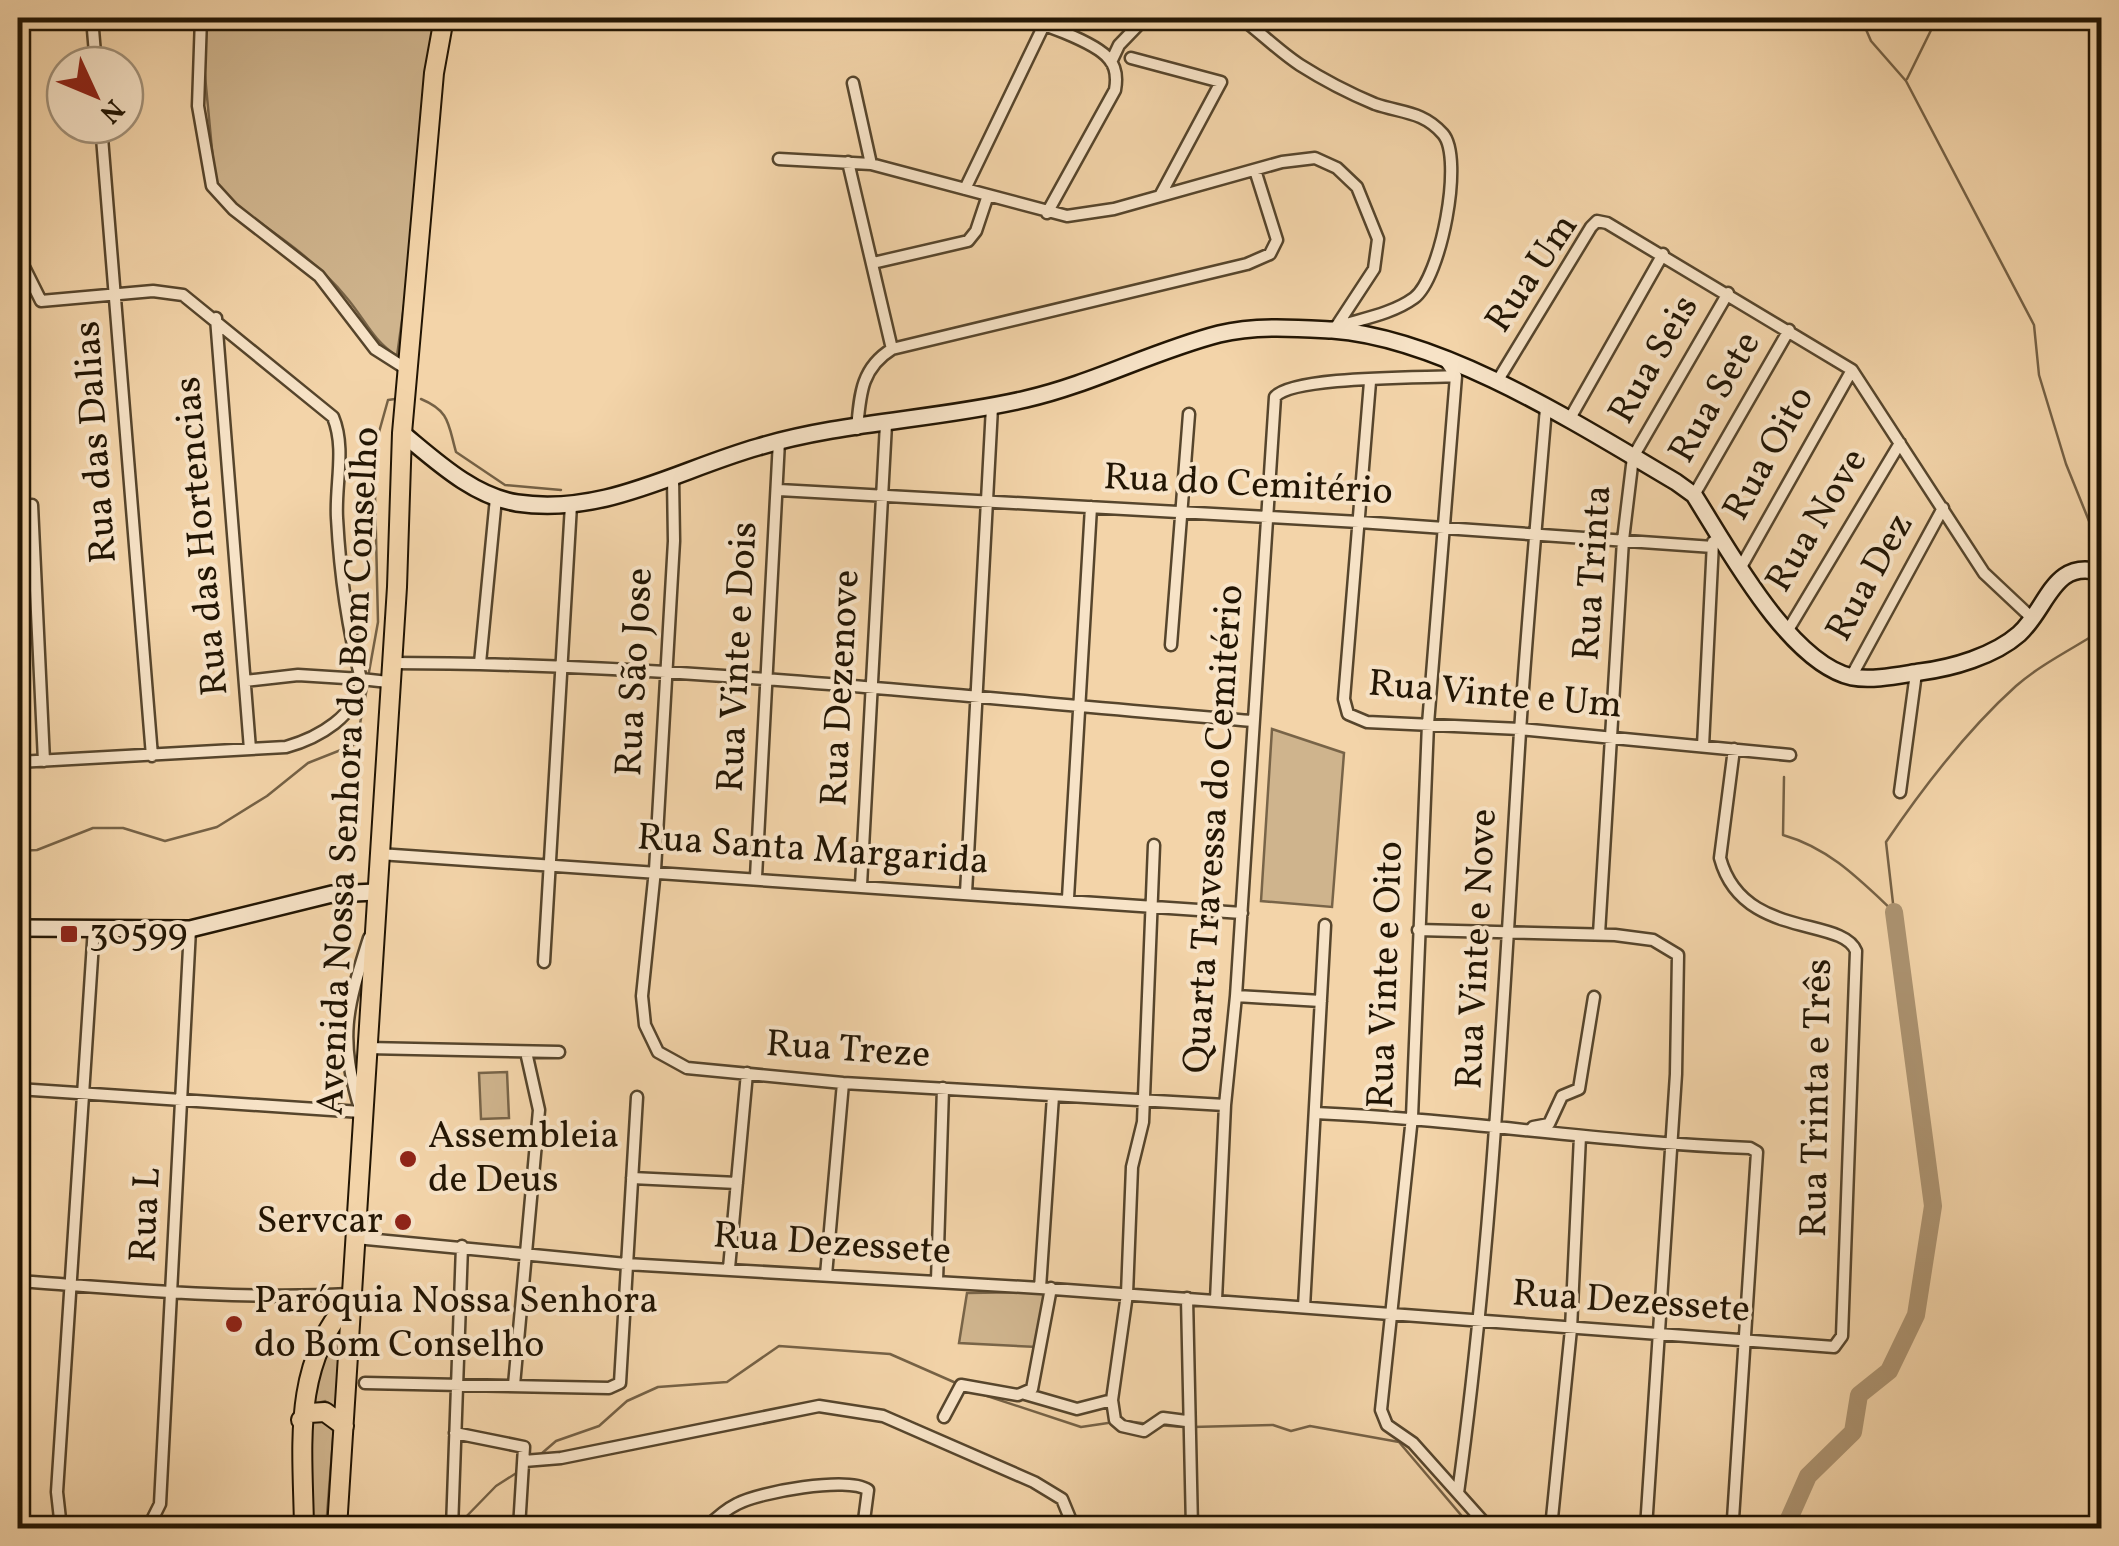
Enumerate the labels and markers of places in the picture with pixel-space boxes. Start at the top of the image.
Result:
place label: 30599 [89,908,188,961]
marker: 30599 [58,923,80,945]
place label: Assembleia de Deus [428,1111,619,1208]
marker: Assembleia de Deus [397,1148,419,1170]
place label: Servcar [257,1196,383,1249]
marker: Servcar [392,1211,414,1233]
place label: Paróquia Nossa Senhora do Bom Conselho [254,1276,658,1373]
marker: Paróquia Nossa Senhora do Bom Conselho [223,1313,245,1335]

